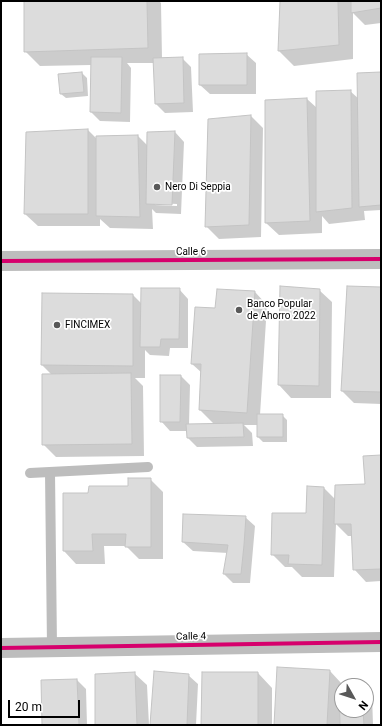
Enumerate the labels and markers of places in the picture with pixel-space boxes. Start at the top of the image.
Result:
place label: Nero Di Seppia [165,181,231,193]
marker: Nero Di Seppia [152,182,162,192]
place label: Banco Popular de Ahorro 2022 [247,298,316,322]
marker: Banco Popular de Ahorro 2022 [234,305,244,315]
place label: FINCIMEX [65,319,110,331]
marker: FINCIMEX [52,320,62,330]

